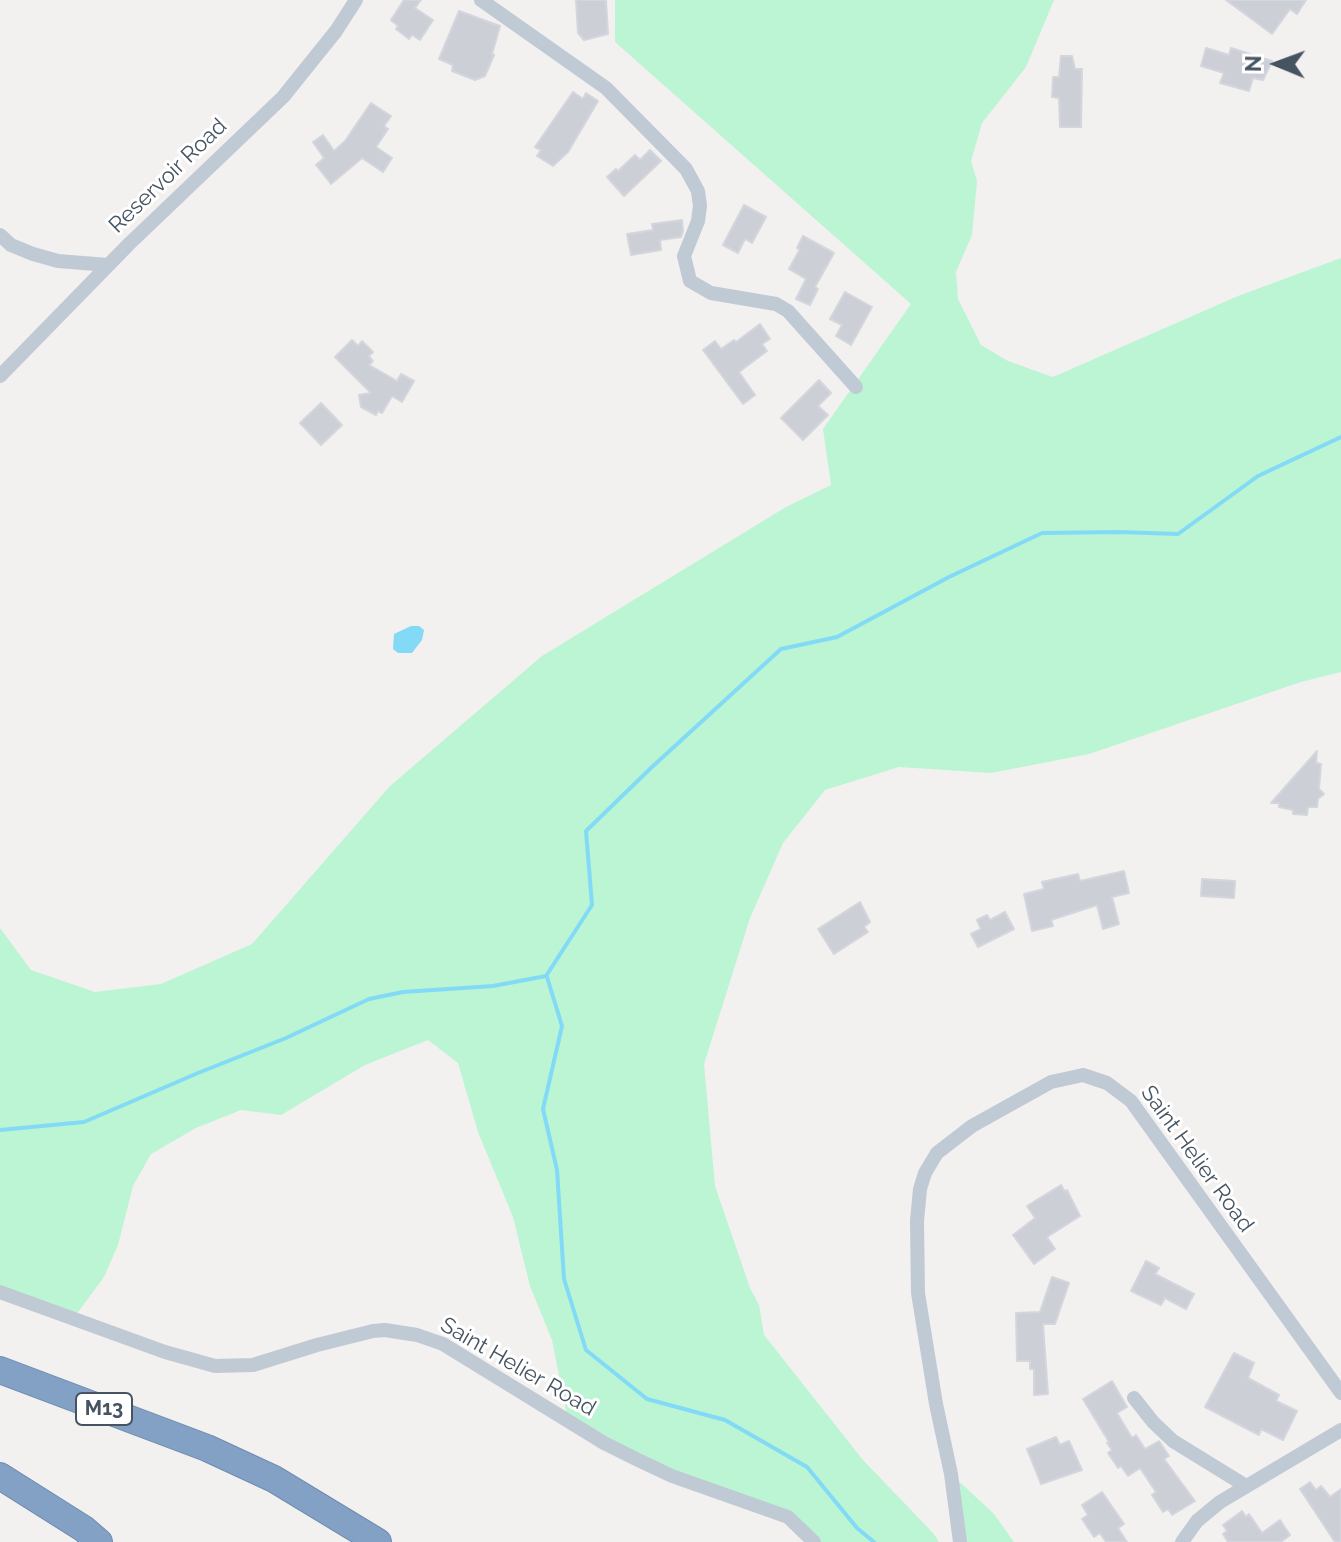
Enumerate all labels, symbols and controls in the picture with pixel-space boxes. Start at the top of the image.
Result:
north arrow [1237,24,1317,104]
text: N [1240,55,1266,72]
street label: Reservoir Road [104,113,232,239]
street label: Saint Helier Road [1135,1081,1259,1237]
street label: Saint Helier Road [436,1312,600,1422]
road number: M13 [76,1393,132,1425]

